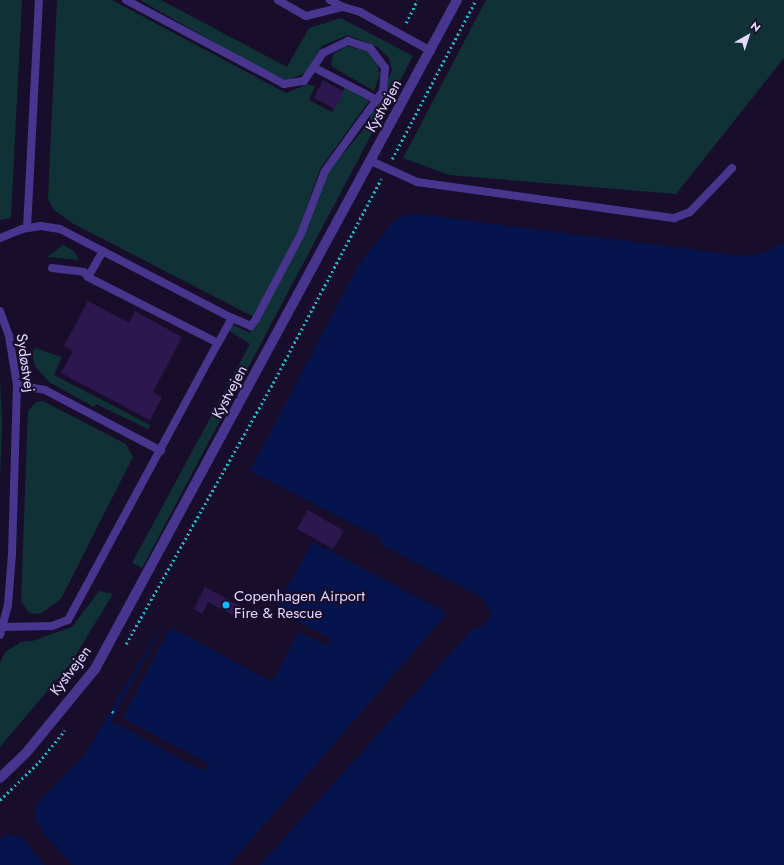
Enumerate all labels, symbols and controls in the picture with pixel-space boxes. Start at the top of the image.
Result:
north arrow [728,16,768,56]
text: N [747,18,764,36]
street label: Kystvejen [362,77,406,135]
street label: Sydøstvej [12,333,38,393]
street label: Kystvejen [209,362,251,422]
place label: Copenhagen Airport Fire & Rescue [234,587,365,622]
marker: Copenhagen Airport Fire & Rescue [221,600,231,610]
street label: Kystvejen [47,643,95,699]

